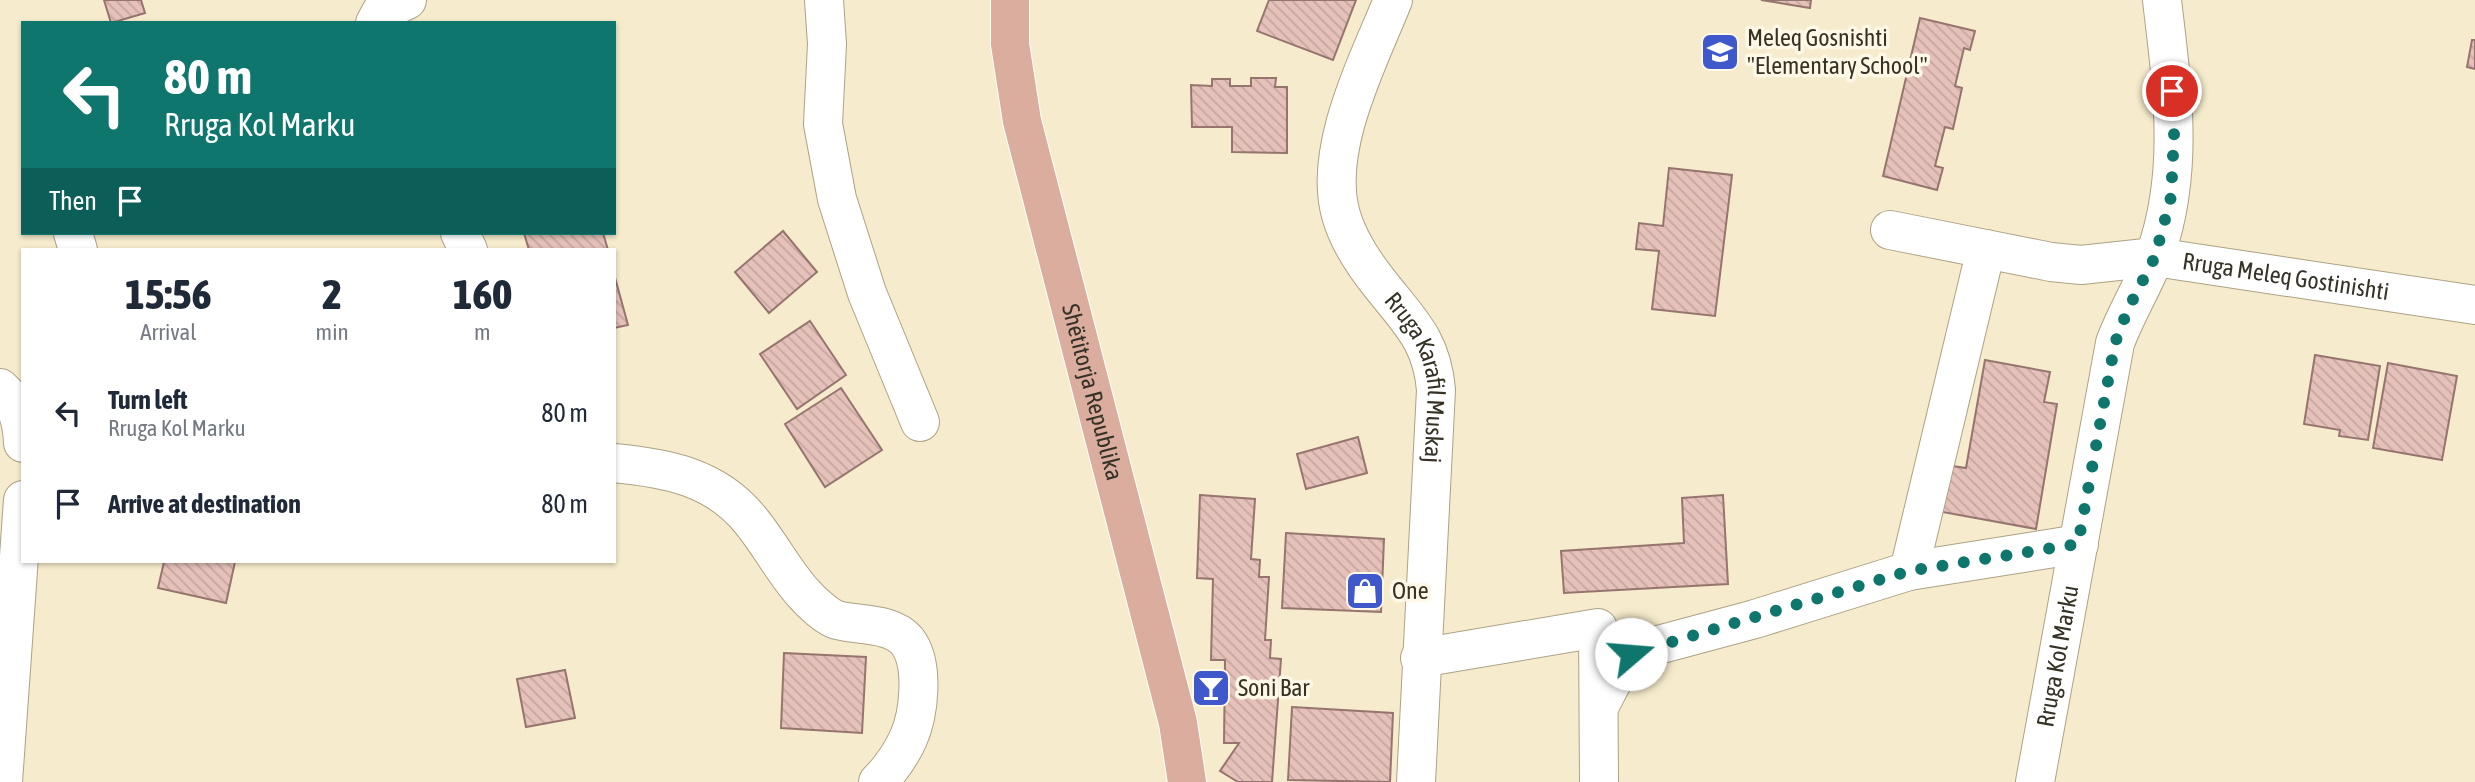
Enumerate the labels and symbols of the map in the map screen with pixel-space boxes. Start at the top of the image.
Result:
place label: Meleq Gosnishti "Elementary School" [1747,24,1928,79]
school or university icon: Meleq Gosnishti "Elementary School" [1699,31,1741,73]
pin [2142,61,2202,121]
street label: Rruga Meleq Gostinishti [2181,247,2391,305]
street label: Rruga Karafil Muskaj [1379,287,1450,464]
street label: Shëtitorja Republika [1057,301,1129,483]
shop icon: One [1344,570,1386,612]
place label: One [1392,577,1429,604]
street label: Rruga Kol Marku [2031,583,2084,729]
position arrow [1594,617,1668,691]
bar icon: Soni Bar [1190,667,1232,709]
place label: Soni Bar [1238,674,1310,701]

